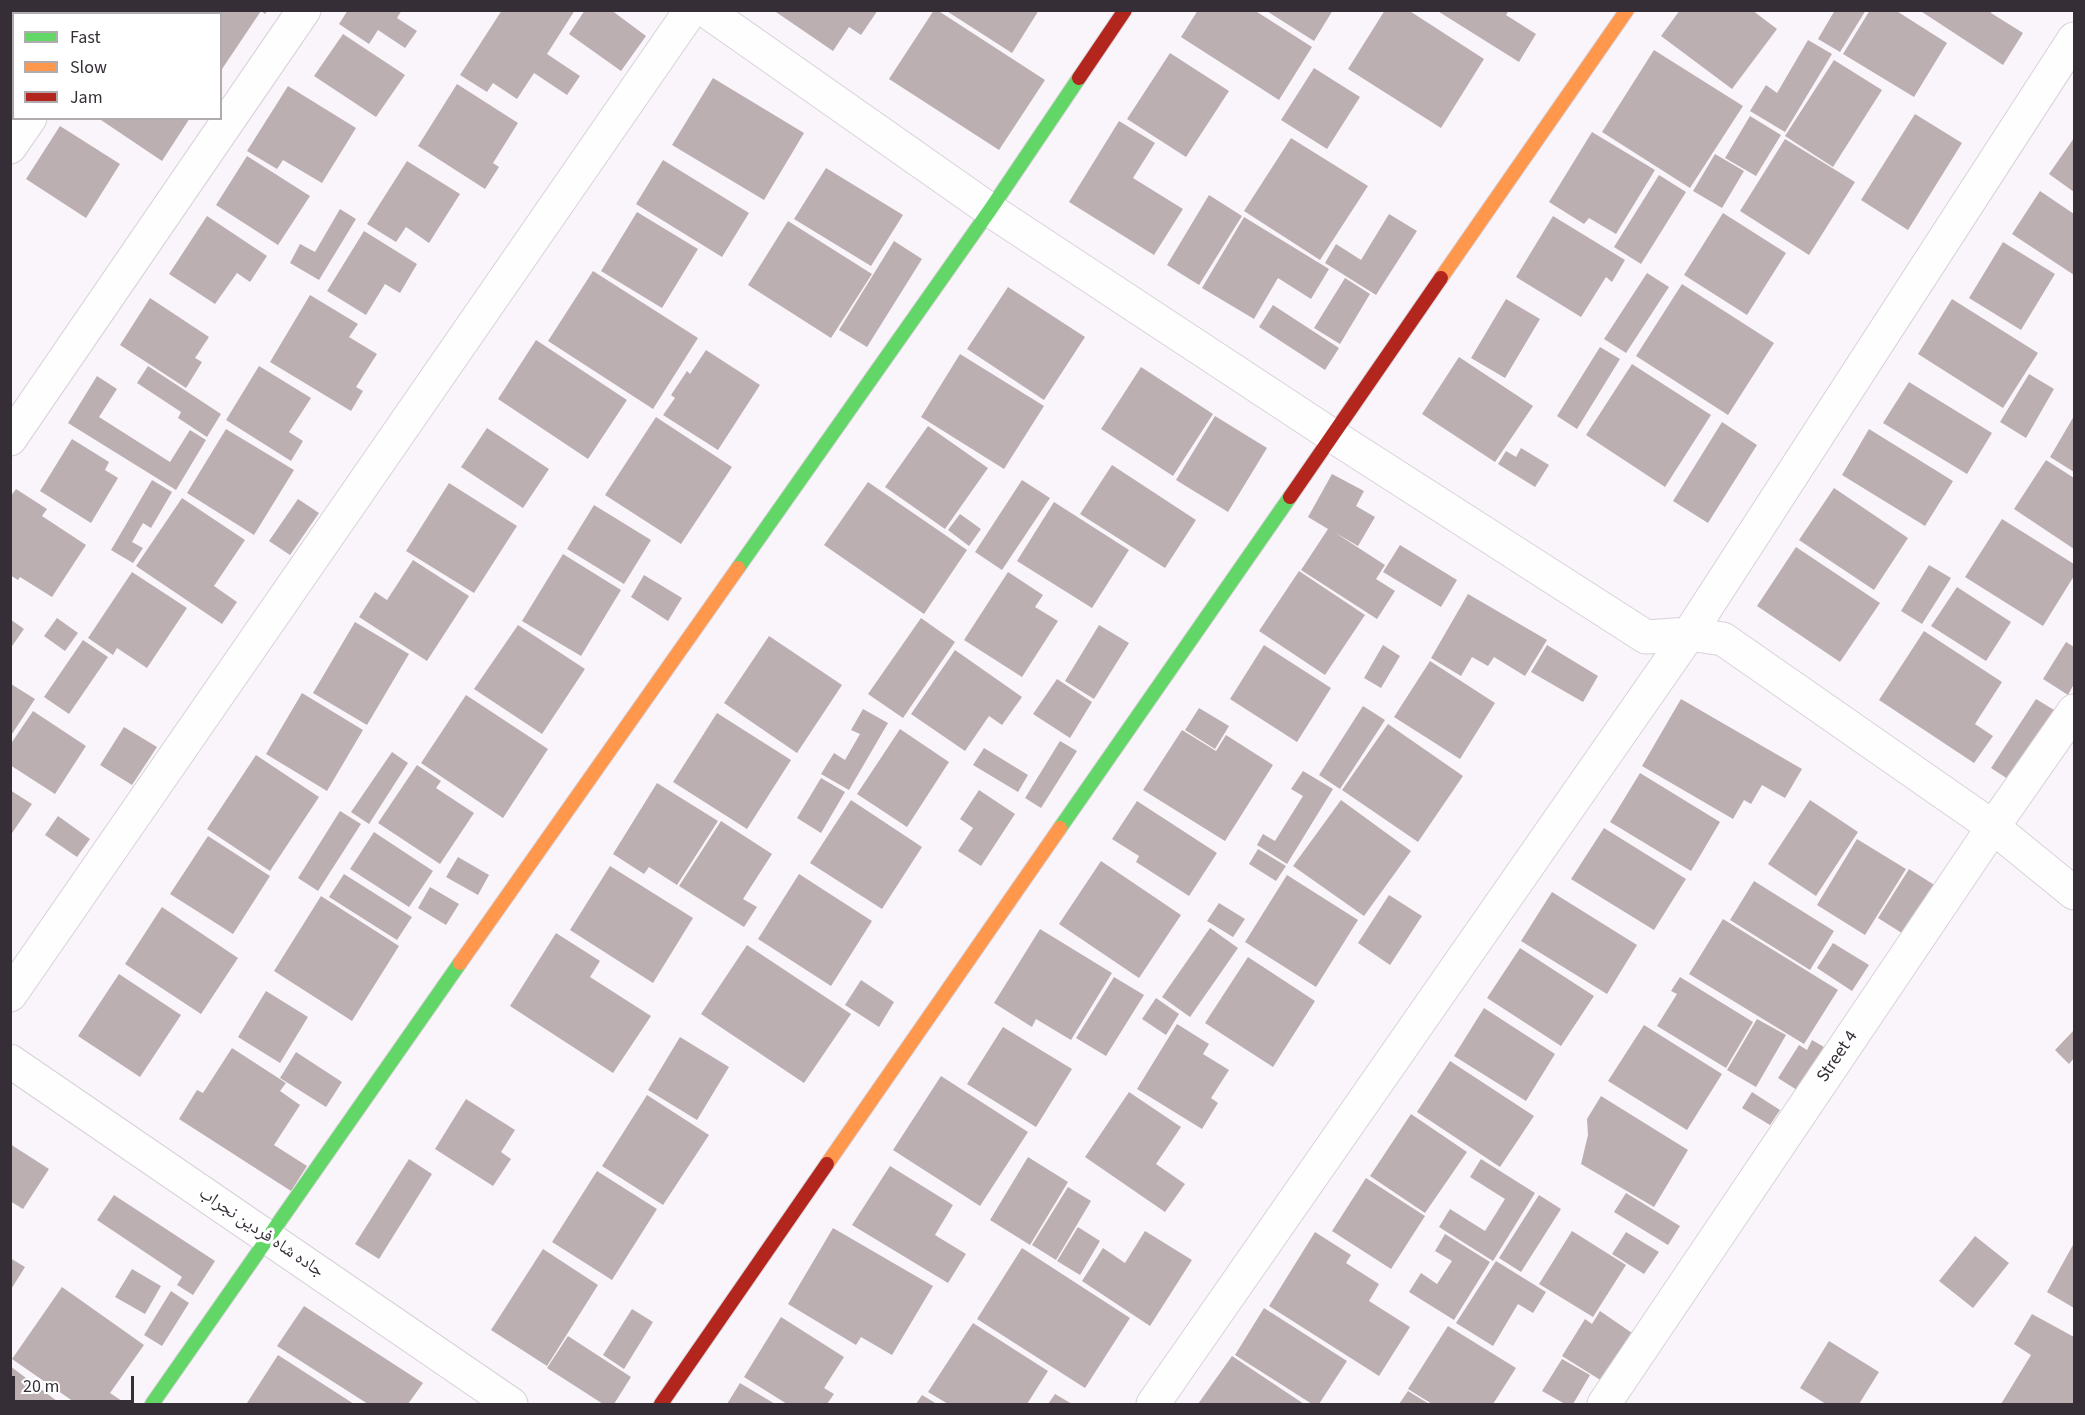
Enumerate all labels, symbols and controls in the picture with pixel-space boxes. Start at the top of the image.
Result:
legend [12,12,222,120]
text: Fast [70,25,101,50]
text: Slow [70,55,107,80]
text: Jam [70,85,103,110]
street label: Street 4 [1813,1027,1863,1087]
street label: جاده شاه فردین نجراب [194,1183,328,1283]
scale bar [15,1364,136,1402]
text: 20 m [23,1374,59,1399]

